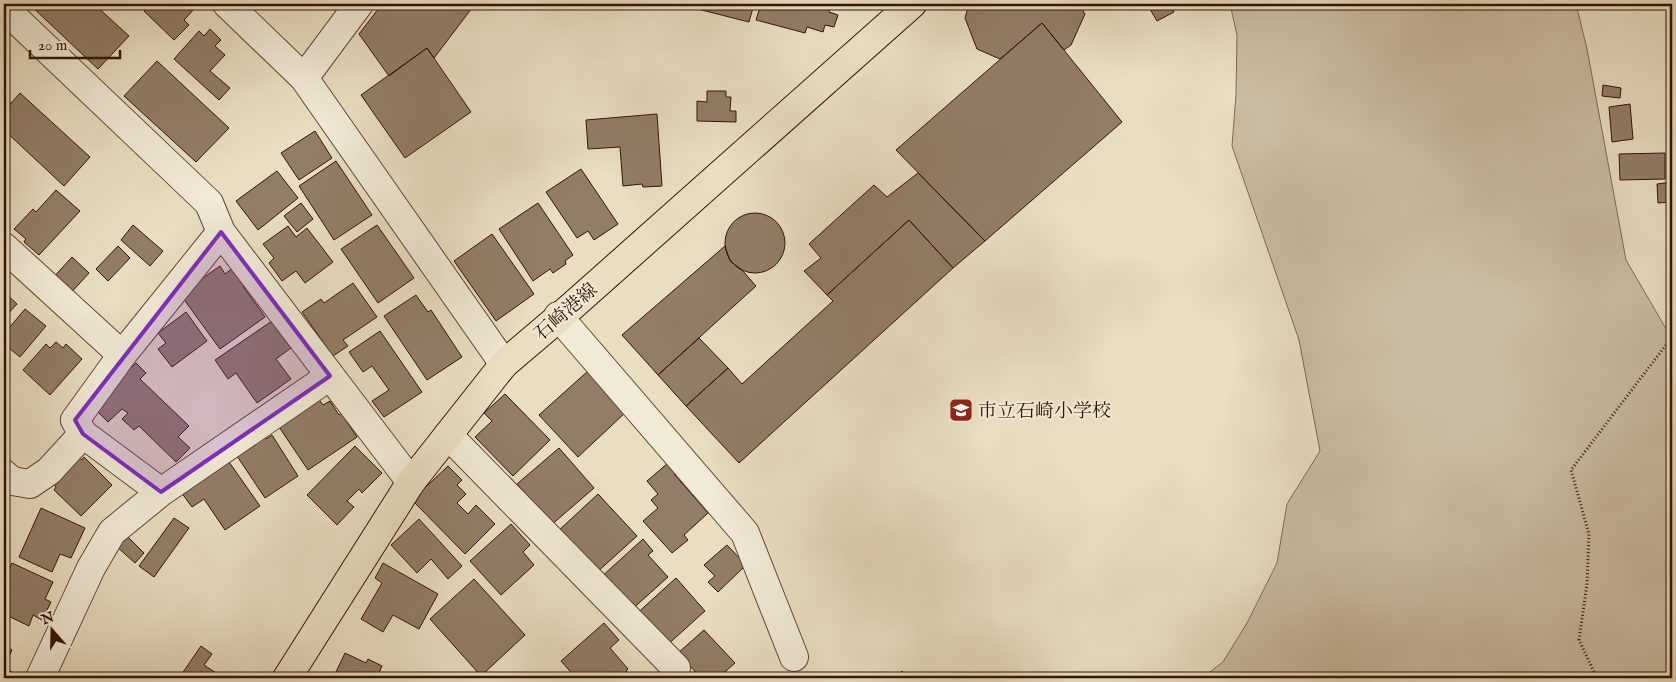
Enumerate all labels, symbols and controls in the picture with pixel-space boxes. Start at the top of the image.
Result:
scale bar [30,28,120,60]
text: 20 m [38,36,68,55]
street label: 石崎港線 [530,279,603,347]
school or university icon: 市立石崎小学校 [948,397,974,423]
place label: 市立石崎小学校 [978,400,1111,424]
north arrow [28,604,78,654]
text: N [38,608,57,630]

